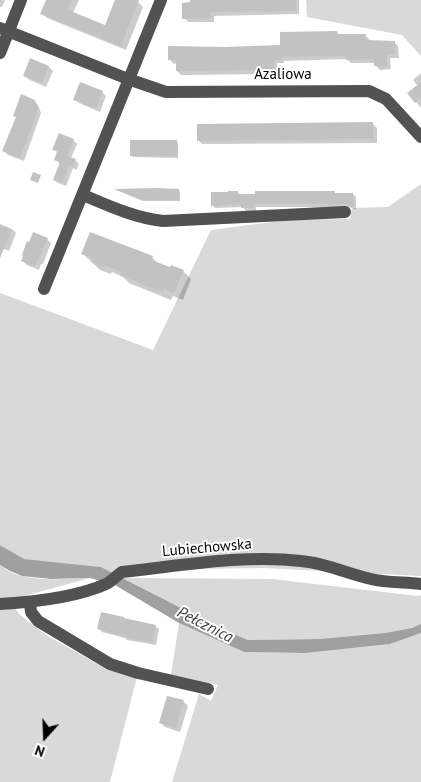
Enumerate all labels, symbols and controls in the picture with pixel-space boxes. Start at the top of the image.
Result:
street label: Azaliowa [254,66,312,84]
street label: Lubiechowska [161,535,253,561]
water label: Pełcznica [174,603,236,647]
north arrow [20,712,70,762]
text: N [32,741,47,761]

